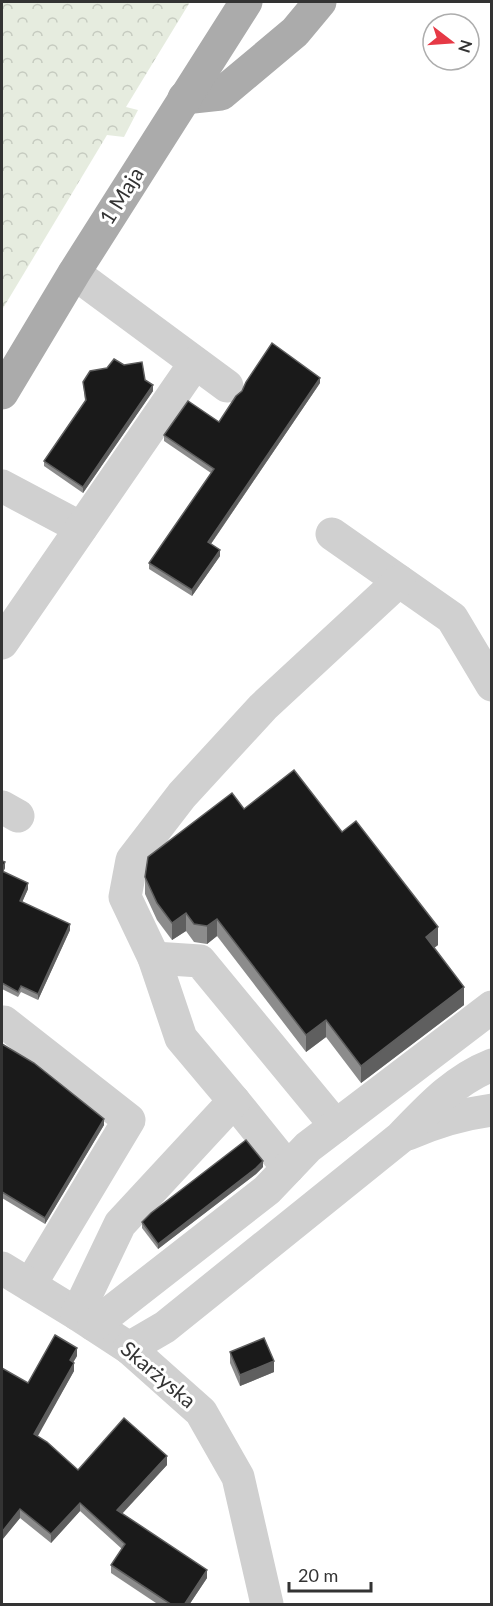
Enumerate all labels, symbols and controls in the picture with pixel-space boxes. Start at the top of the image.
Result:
north arrow [421,12,481,72]
text: N [455,38,477,55]
street label: 1 Maja [94,162,148,228]
street label: Skarżyska [116,1335,202,1412]
scale bar [289,1555,372,1593]
text: 20 m [298,1564,338,1586]

